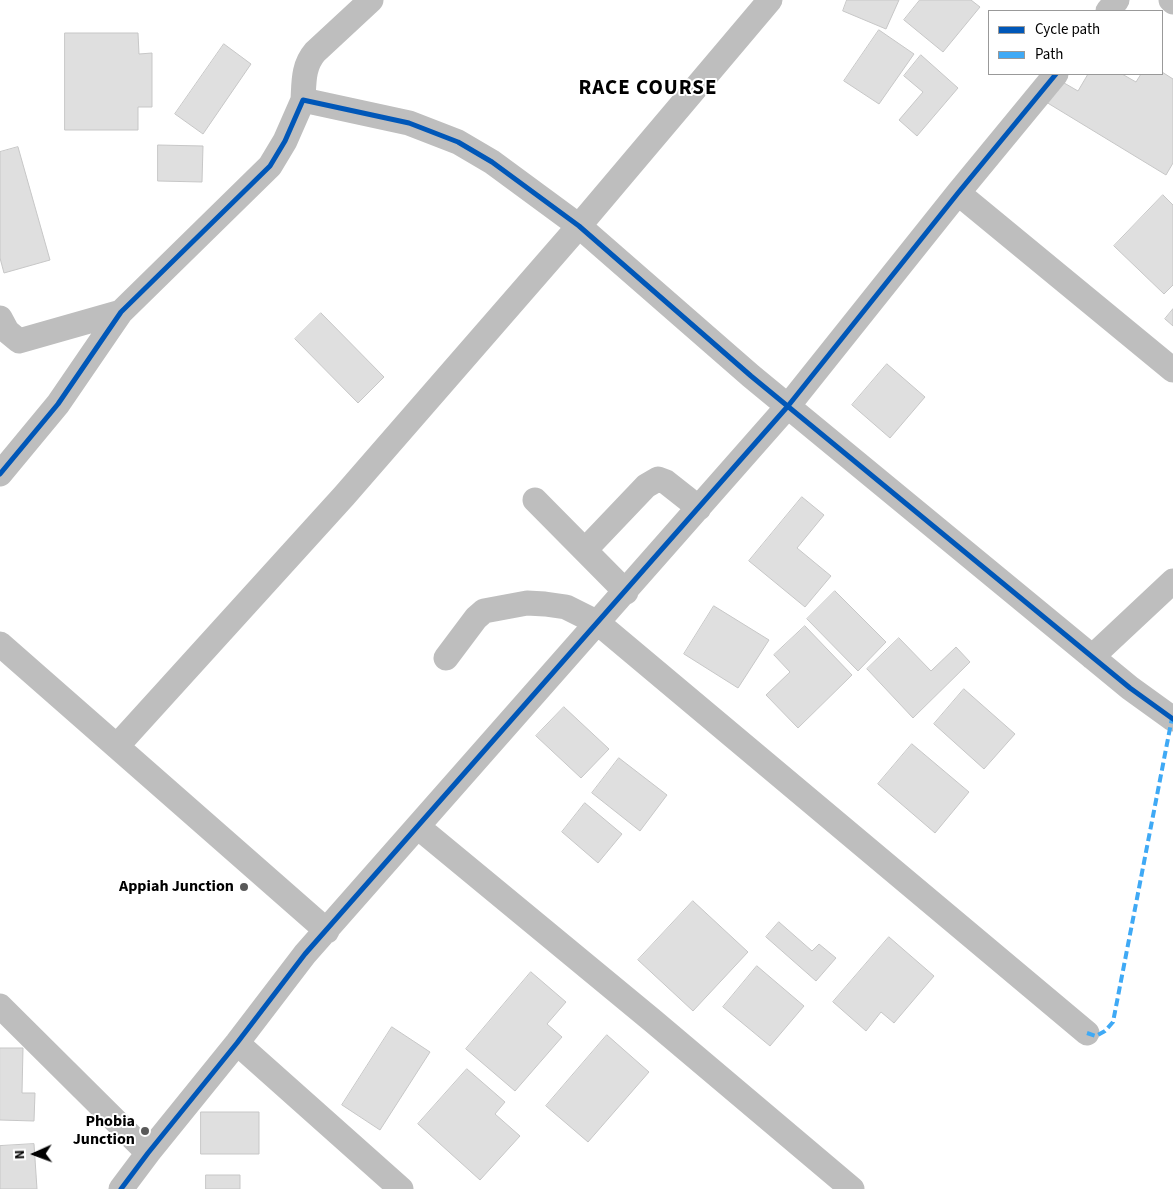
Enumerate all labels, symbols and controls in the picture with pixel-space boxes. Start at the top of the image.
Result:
legend [988,10,1163,75]
text: Cycle path [1035,19,1100,40]
text: Path [1035,44,1063,65]
district label: RACE COURSE [577,76,719,102]
place label: Appiah Junction [119,877,234,897]
marker: Appiah Junction [238,881,250,893]
place label: Phobia Junction [73,1112,135,1150]
marker: Phobia Junction [139,1125,151,1137]
north arrow [10,1129,60,1179]
text: N [10,1150,30,1160]

